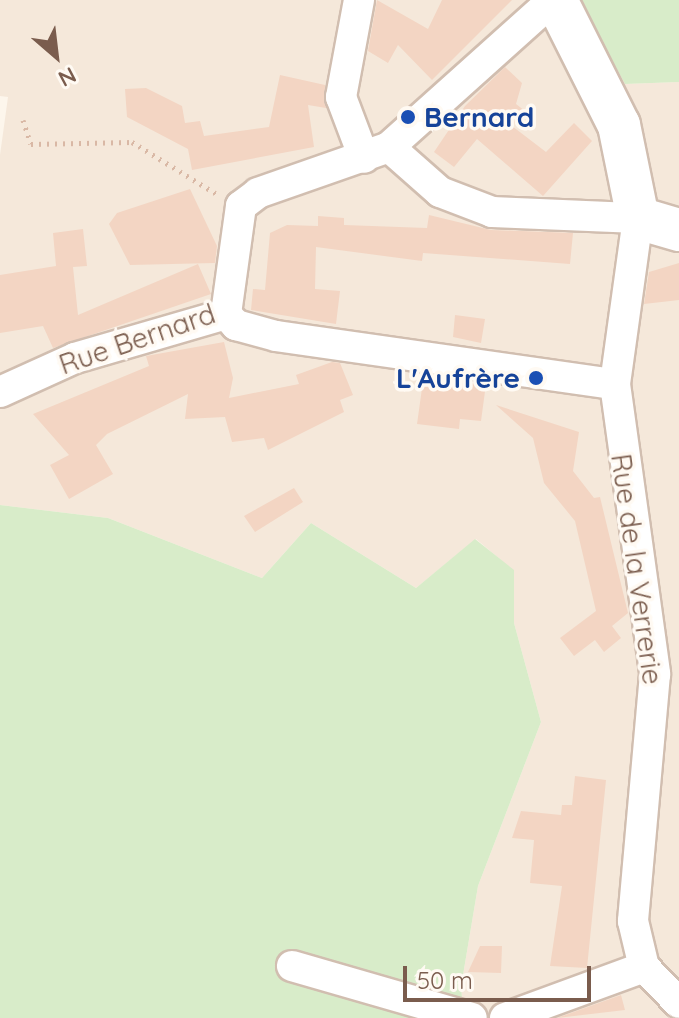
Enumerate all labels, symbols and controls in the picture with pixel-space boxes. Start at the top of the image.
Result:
north arrow [16,16,96,96]
text: N [54,61,81,93]
place label: Bernard [424,100,534,134]
marker: Bernard [399,108,417,126]
street label: Rue Bernard [54,297,220,381]
place label: L'Aufrère [396,361,520,395]
marker: L'Aufrère [527,369,545,387]
street label: Rue de la Verrerie [604,452,670,686]
scale bar [407,950,595,1000]
text: 50 m [417,965,473,995]

